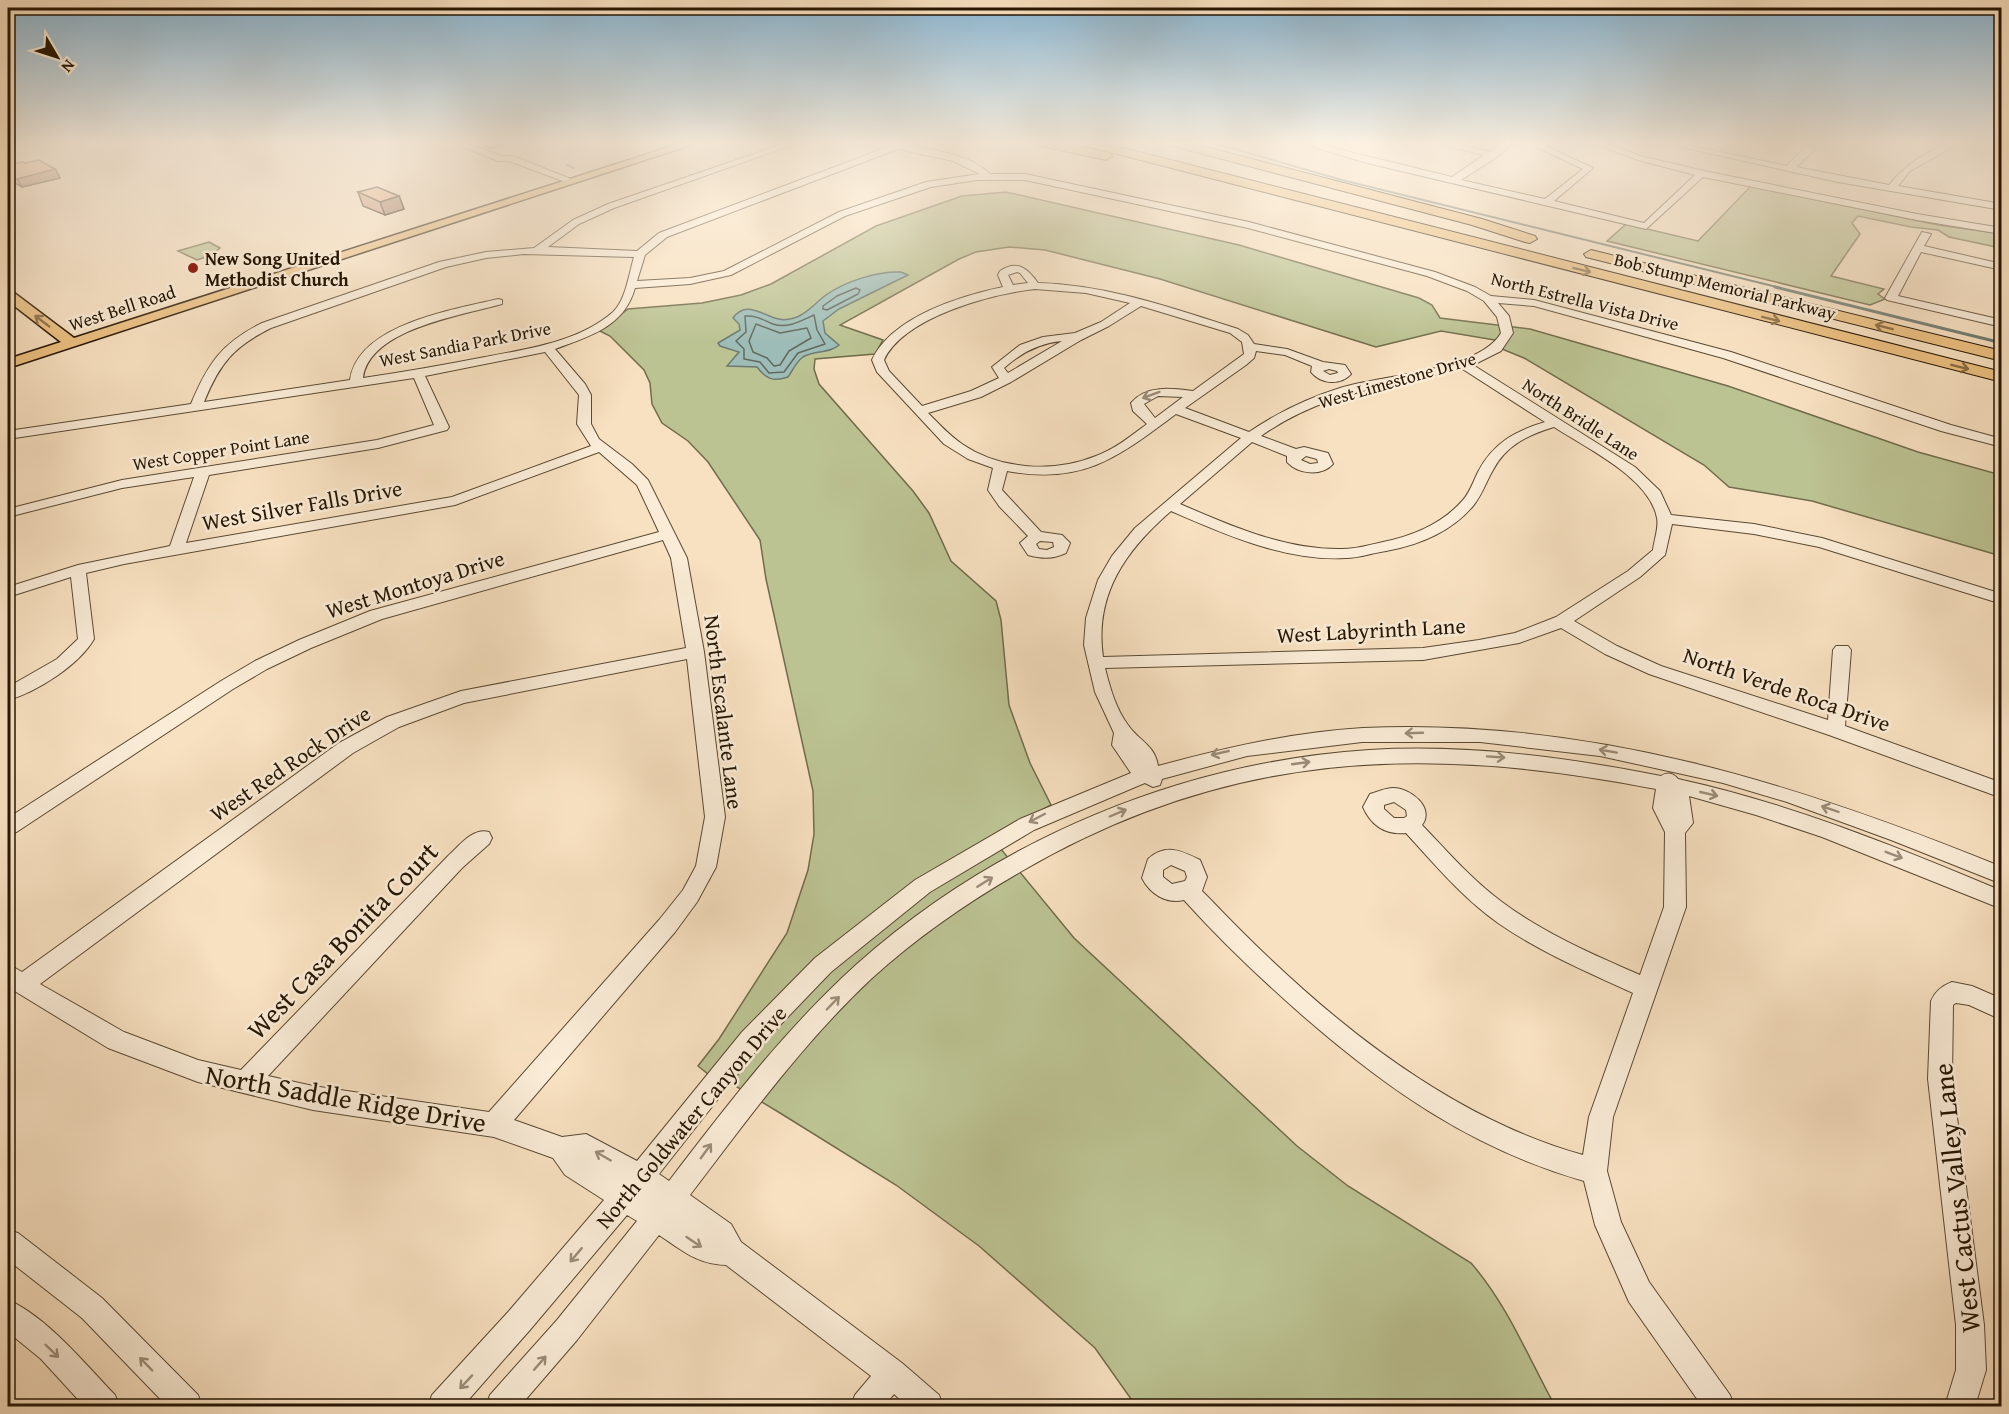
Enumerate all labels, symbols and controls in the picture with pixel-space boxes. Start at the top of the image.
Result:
north arrow [27,27,87,87]
text: N [56,55,81,78]
place label: New Song United Methodist Church [205,245,349,293]
street label: Bob Stump Memorial Parkway [1611,245,1839,327]
marker: New Song United Methodist Church [186,261,200,275]
street label: North Estrella Vista Drive [1488,265,1682,337]
one-way arrow [1573,265,1592,276]
street label: West Bell Road [65,278,179,338]
one-way arrow [1761,313,1780,325]
one-way arrow [35,314,51,327]
street label: West Sandia Park Drive [377,314,553,374]
one-way arrow [1874,320,1893,332]
street label: West Limestone Drive [1315,345,1479,415]
one-way arrow [1950,361,1969,373]
street label: North Bridle Lane [1517,371,1645,467]
one-way arrow [1143,391,1161,402]
street label: West Copper Point Lane [131,423,311,477]
street label: West Silver Falls Drive [199,472,405,538]
street label: West Montoya Drive [322,542,508,626]
street label: West Labyrinth Lane [1276,609,1466,651]
street label: North Escalante Lane [696,613,752,811]
street label: North Verde Roca Drive [1679,639,1895,739]
street label: West Red Rock Drive [203,697,377,829]
one-way arrow [1404,727,1424,738]
one-way arrow [1598,746,1618,757]
one-way arrow [1211,748,1230,760]
one-way arrow [1485,752,1505,763]
one-way arrow [1291,758,1311,769]
one-way arrow [1699,788,1718,800]
one-way arrow [1821,802,1840,813]
one-way arrow [1108,807,1126,818]
one-way arrow [1029,812,1046,824]
street label: West Casa Bonita Court [237,832,448,1048]
one-way arrow [1884,850,1902,861]
one-way arrow [976,875,993,887]
one-way arrow [826,995,840,1010]
street label: North Goldwater Canyon Drive [588,999,794,1235]
street label: North Saddle Ridge Drive [203,1054,489,1142]
street label: West Cactus Valley Lane [1922,1061,1990,1335]
one-way arrow [700,1143,713,1159]
one-way arrow [595,1149,612,1161]
one-way arrow [686,1236,703,1249]
one-way arrow [570,1246,583,1262]
one-way arrow [45,1344,60,1358]
one-way arrow [533,1356,547,1371]
one-way arrow [139,1357,154,1372]
one-way arrow [459,1374,473,1389]

